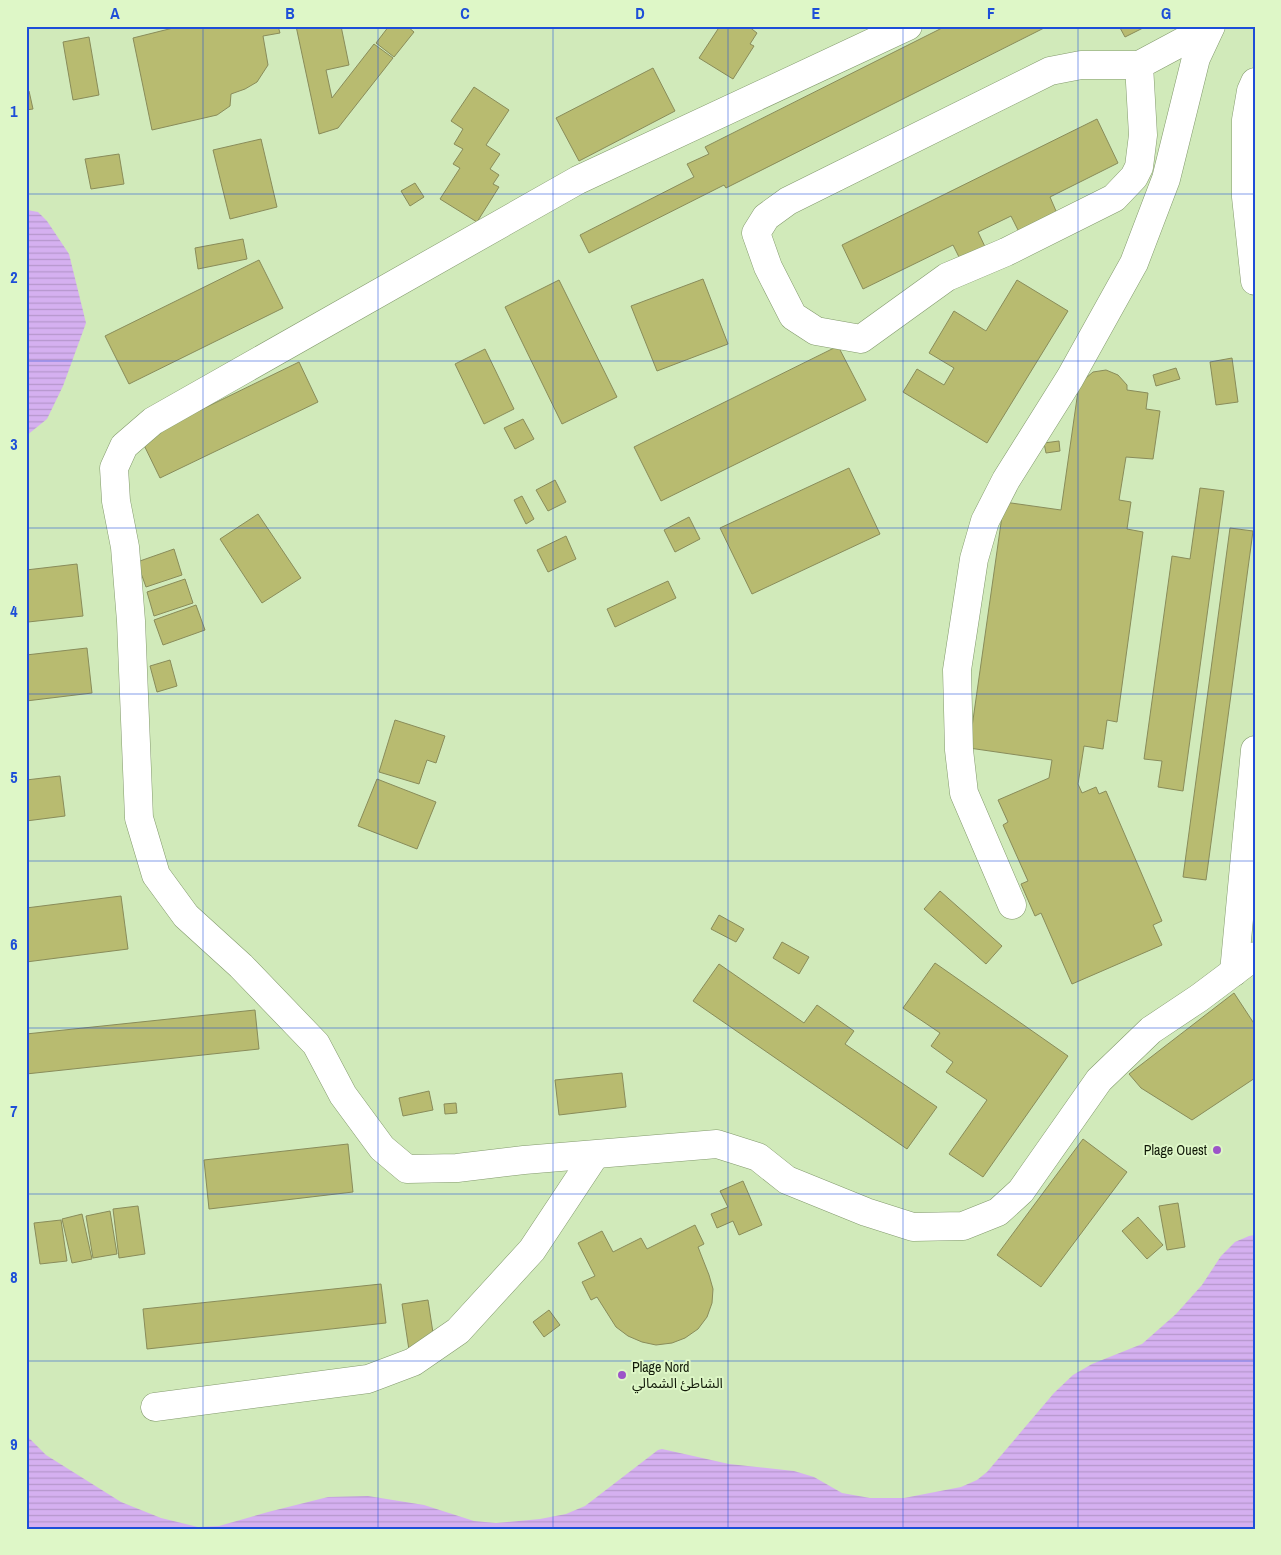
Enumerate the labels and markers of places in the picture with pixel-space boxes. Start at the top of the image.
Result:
place label: Plage Ouest [1144,1141,1207,1159]
marker: Plage Ouest [1211,1144,1223,1156]
place label: Plage Nord الشاطئ الشمالي [632,1358,723,1394]
marker: Plage Nord الشاطئ الشمالي [616,1369,628,1381]

